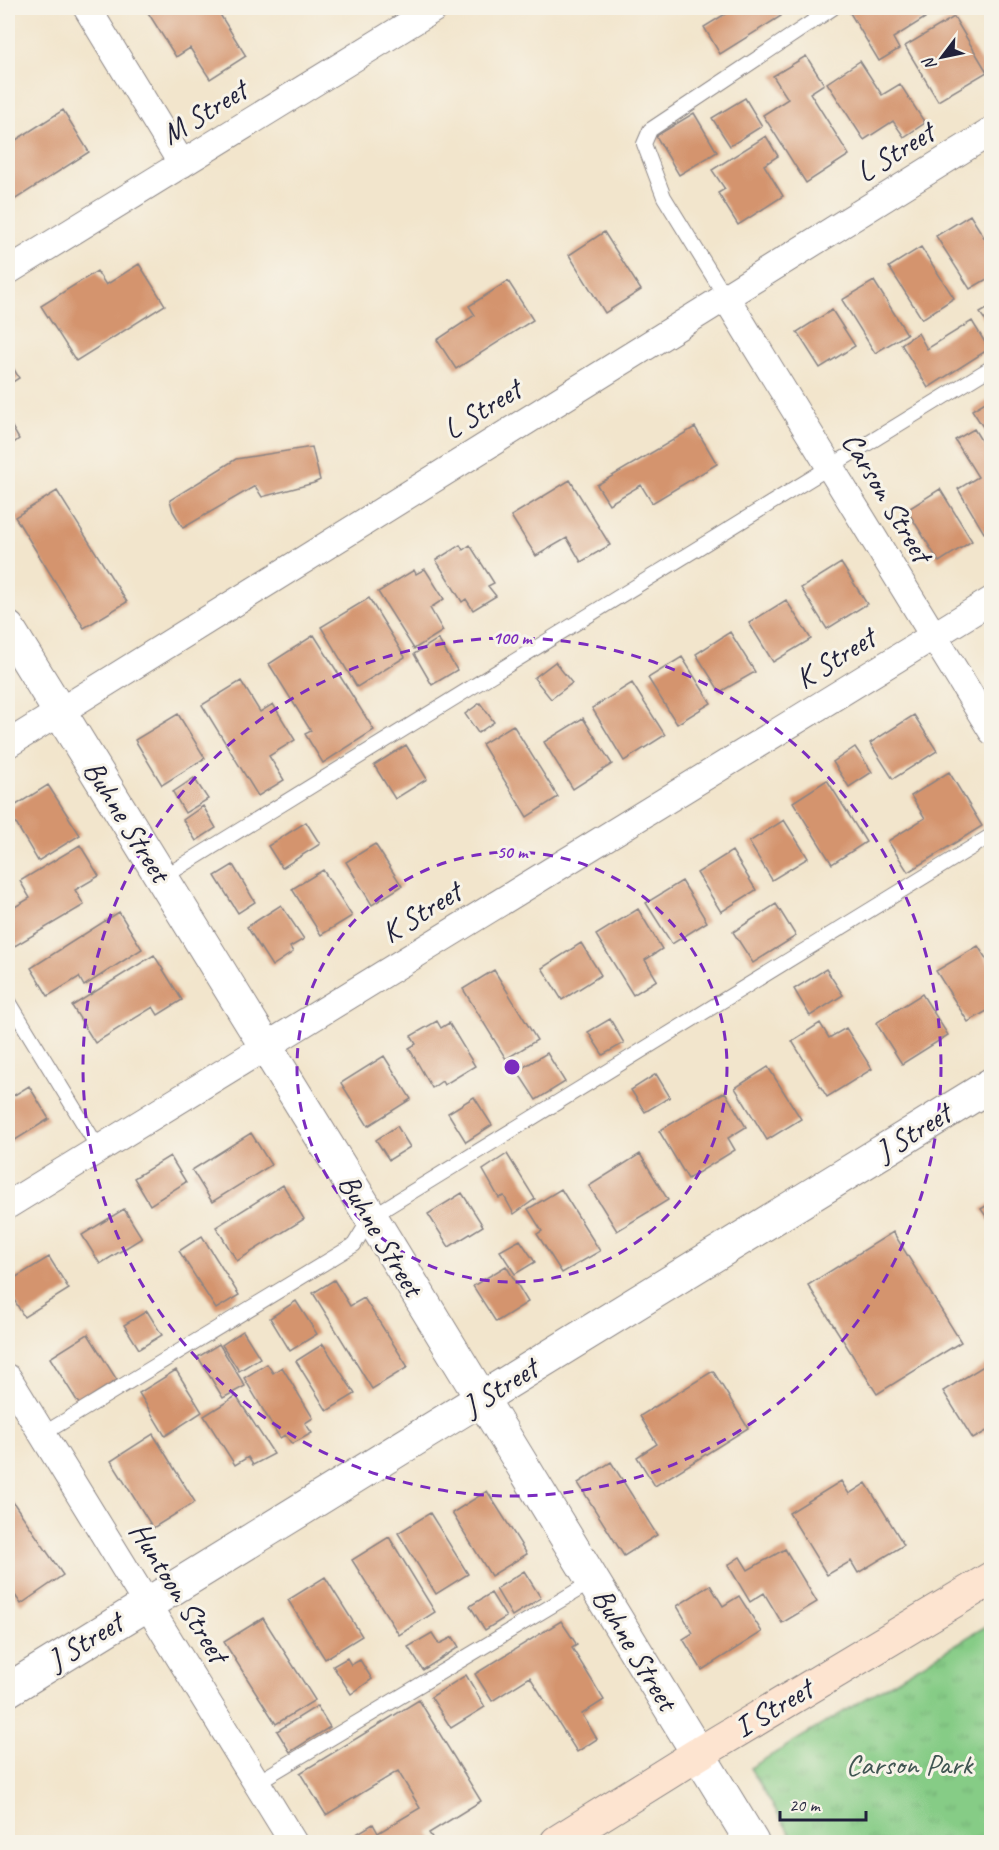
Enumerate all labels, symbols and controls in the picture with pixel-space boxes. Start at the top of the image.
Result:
north arrow [912,27,972,87]
text: N [917,52,941,74]
street label: M Street [154,69,257,153]
street label: L Street [849,111,944,191]
street label: L Street [436,368,531,448]
street label: Carson Street [833,425,943,572]
street label: K Street [788,617,885,697]
text: 100 m [493,627,533,649]
street label: Buhne Street [75,753,181,891]
text: 50 m [497,841,529,863]
street label: K Street [374,871,471,951]
centre of rings [502,1057,522,1077]
street label: J Street [867,1092,961,1171]
street label: Buhne Street [330,1167,434,1306]
street label: J Street [454,1347,548,1426]
street label: Huntoon Street [121,1515,239,1673]
street label: Buhne Street [584,1581,688,1720]
street label: J Street [39,1601,133,1680]
street label: I Street [727,1668,823,1746]
park label: Carson Park [846,1745,974,1783]
scale bar [780,1784,866,1822]
text: 20 m [789,1794,822,1816]

